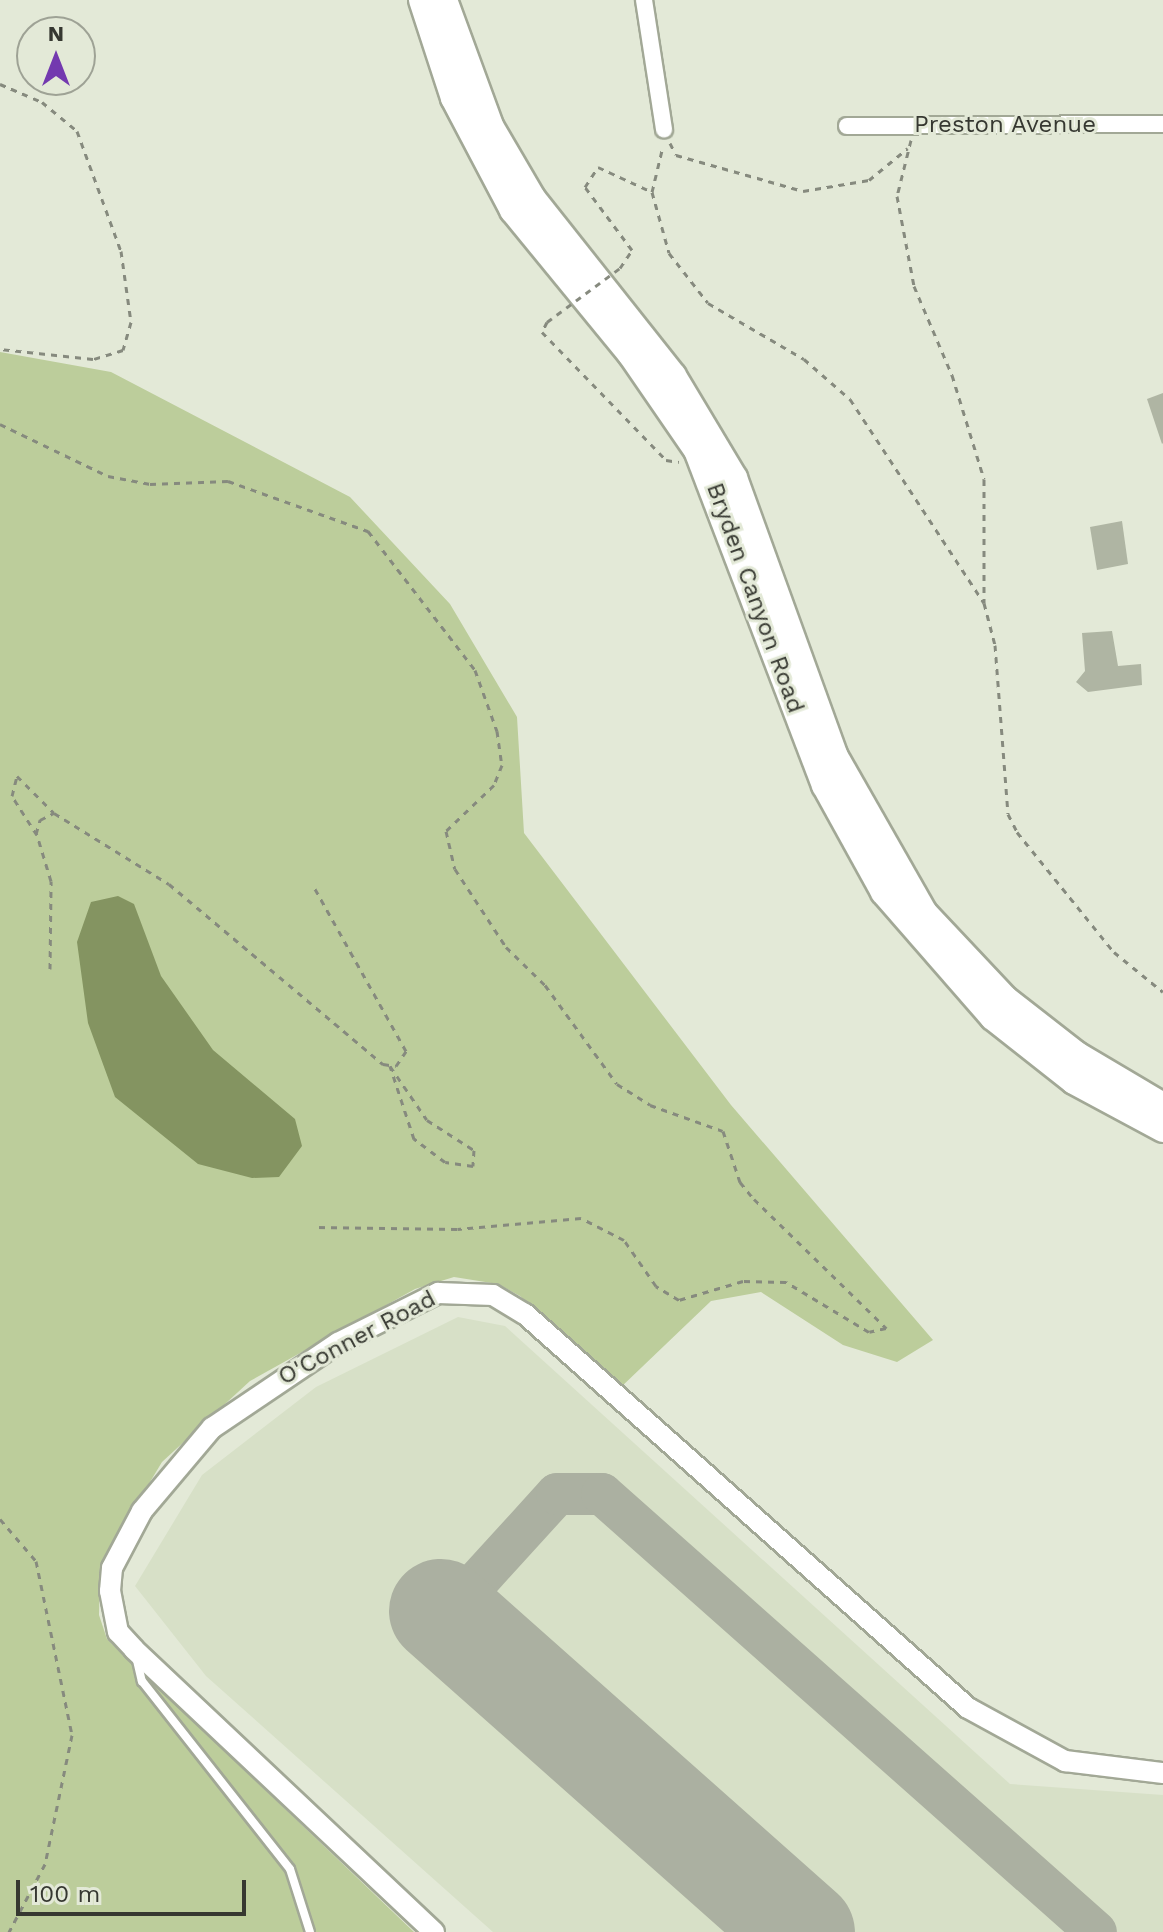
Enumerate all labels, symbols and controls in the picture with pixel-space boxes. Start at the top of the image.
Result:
north arrow [16,16,96,96]
text: N [48,21,64,46]
street label: Preston Avenue [914,111,1096,139]
street label: Bryden Canyon Road [700,479,810,717]
street label: O'Conner Road [273,1284,441,1392]
scale bar [20,1864,250,1914]
text: 100 m [30,1880,100,1908]

